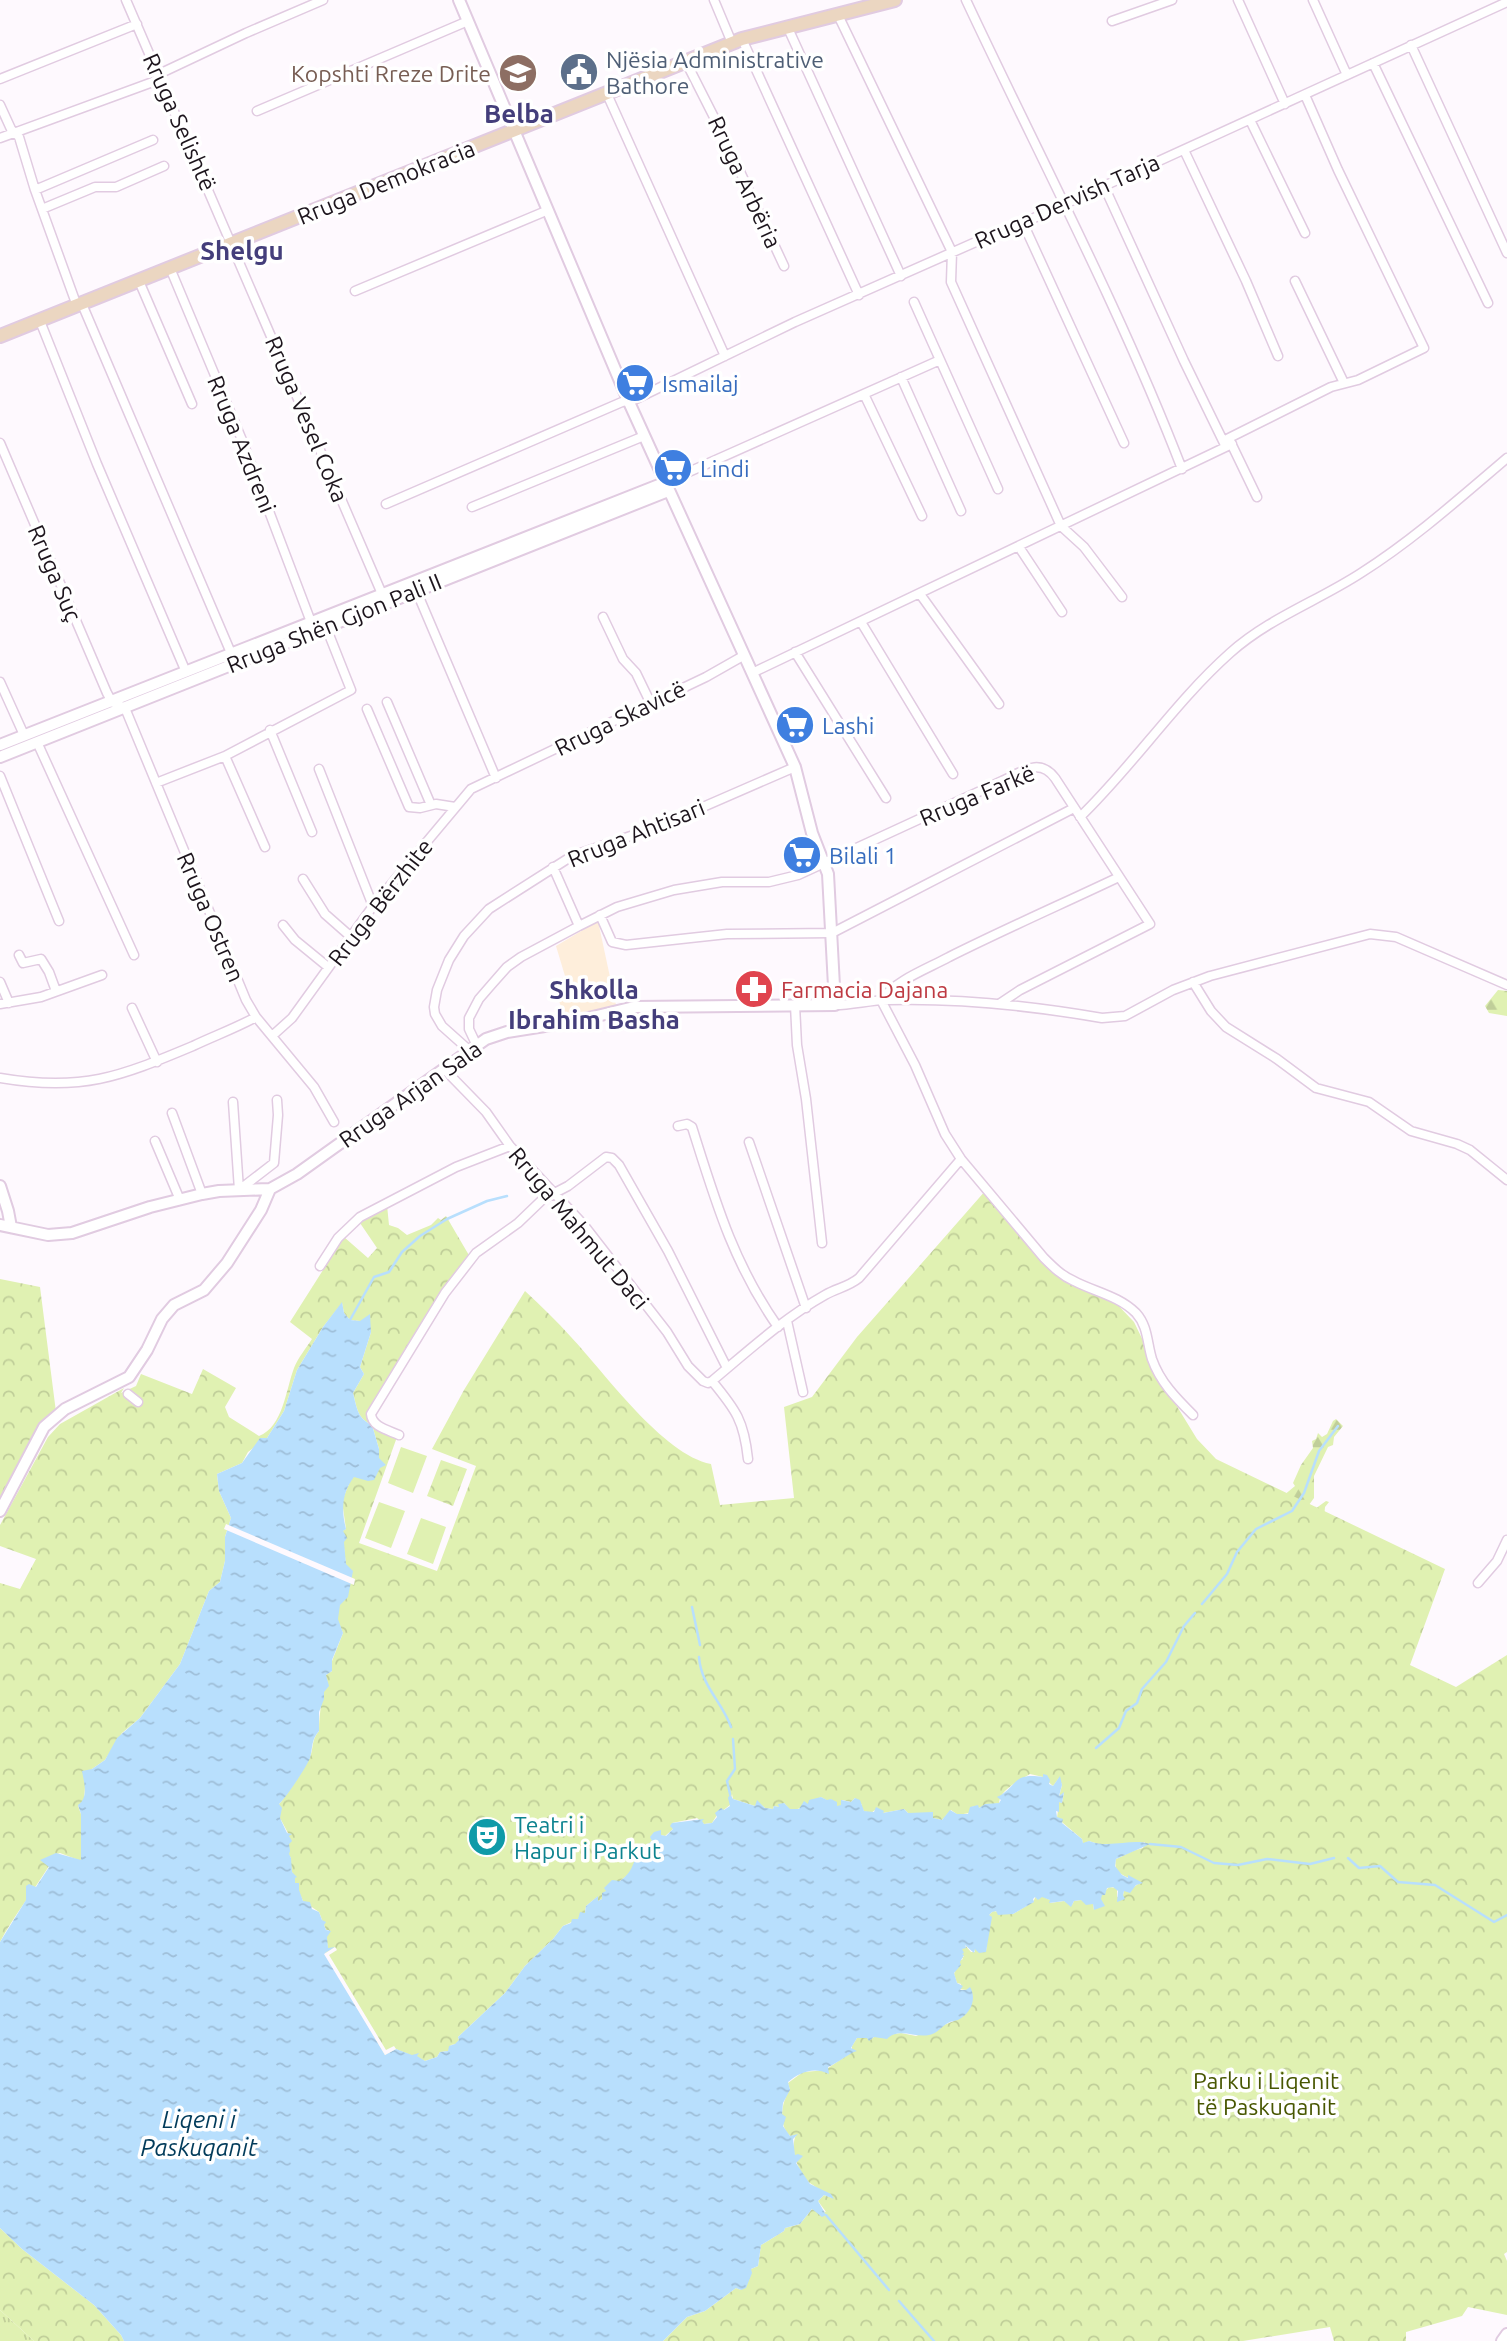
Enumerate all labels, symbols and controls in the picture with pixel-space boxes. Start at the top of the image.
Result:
place label: Njësia Administrative Bathore [606,47,824,98]
street label: Rruga Selishtë [139,49,221,195]
public building icon: Njësia Administrative Bathore [558,51,600,93]
school or university icon: Kopshti Rreze Drite [497,52,539,94]
place label: Kopshti Rreze Drite [291,61,491,86]
district label: Belba [484,99,554,128]
street label: Rruga Arbëria [704,112,786,252]
street label: Rruga Demokracia [294,135,478,229]
street label: Rruga Dervish Tarja [971,149,1163,253]
district label: Shelgu [200,236,284,265]
street label: Rruga Vesel Coka [261,332,353,506]
supermarket icon: Ismailaj [614,362,656,404]
place label: Ismailaj [662,371,739,396]
street label: Rruga Azdreni [203,372,281,516]
supermarket icon: Lindi [652,447,694,489]
place label: Lindi [700,456,749,481]
street label: Rruga Suç [23,521,87,625]
street label: Rruga Shën Gjon Pali II [223,568,445,678]
street label: Rruga Skavicë [551,676,689,760]
supermarket icon: Lashi [774,704,816,746]
place label: Lashi [822,713,874,738]
street label: Rruga Farkë [916,760,1038,830]
street label: Rruga Ahtisari [564,794,708,872]
street label: Rruga Bërzhite [323,834,437,970]
supermarket icon: Bilali 1 [781,834,823,876]
place label: Bilali 1 [829,843,897,868]
street label: Rruga Ostren [173,849,249,985]
pharmacy icon: Farmacia Dajana [733,968,775,1010]
district label: Shkolla Ibrahim Basha [508,975,680,1034]
place label: Farmacia Dajana [781,977,948,1002]
street label: Rruga Arjan Sala [334,1036,486,1152]
street label: Rruga Mahmut Daci [504,1142,654,1314]
place label: Teatri i Hapur i Parkut [514,1812,661,1863]
theatre icon: Teatri i Hapur i Parkut [466,1816,508,1858]
park label: Parku i Liqenit të Paskuqanit [1193,2068,1339,2119]
water label: Liqeni i Paskuqanit [141,2106,258,2161]

